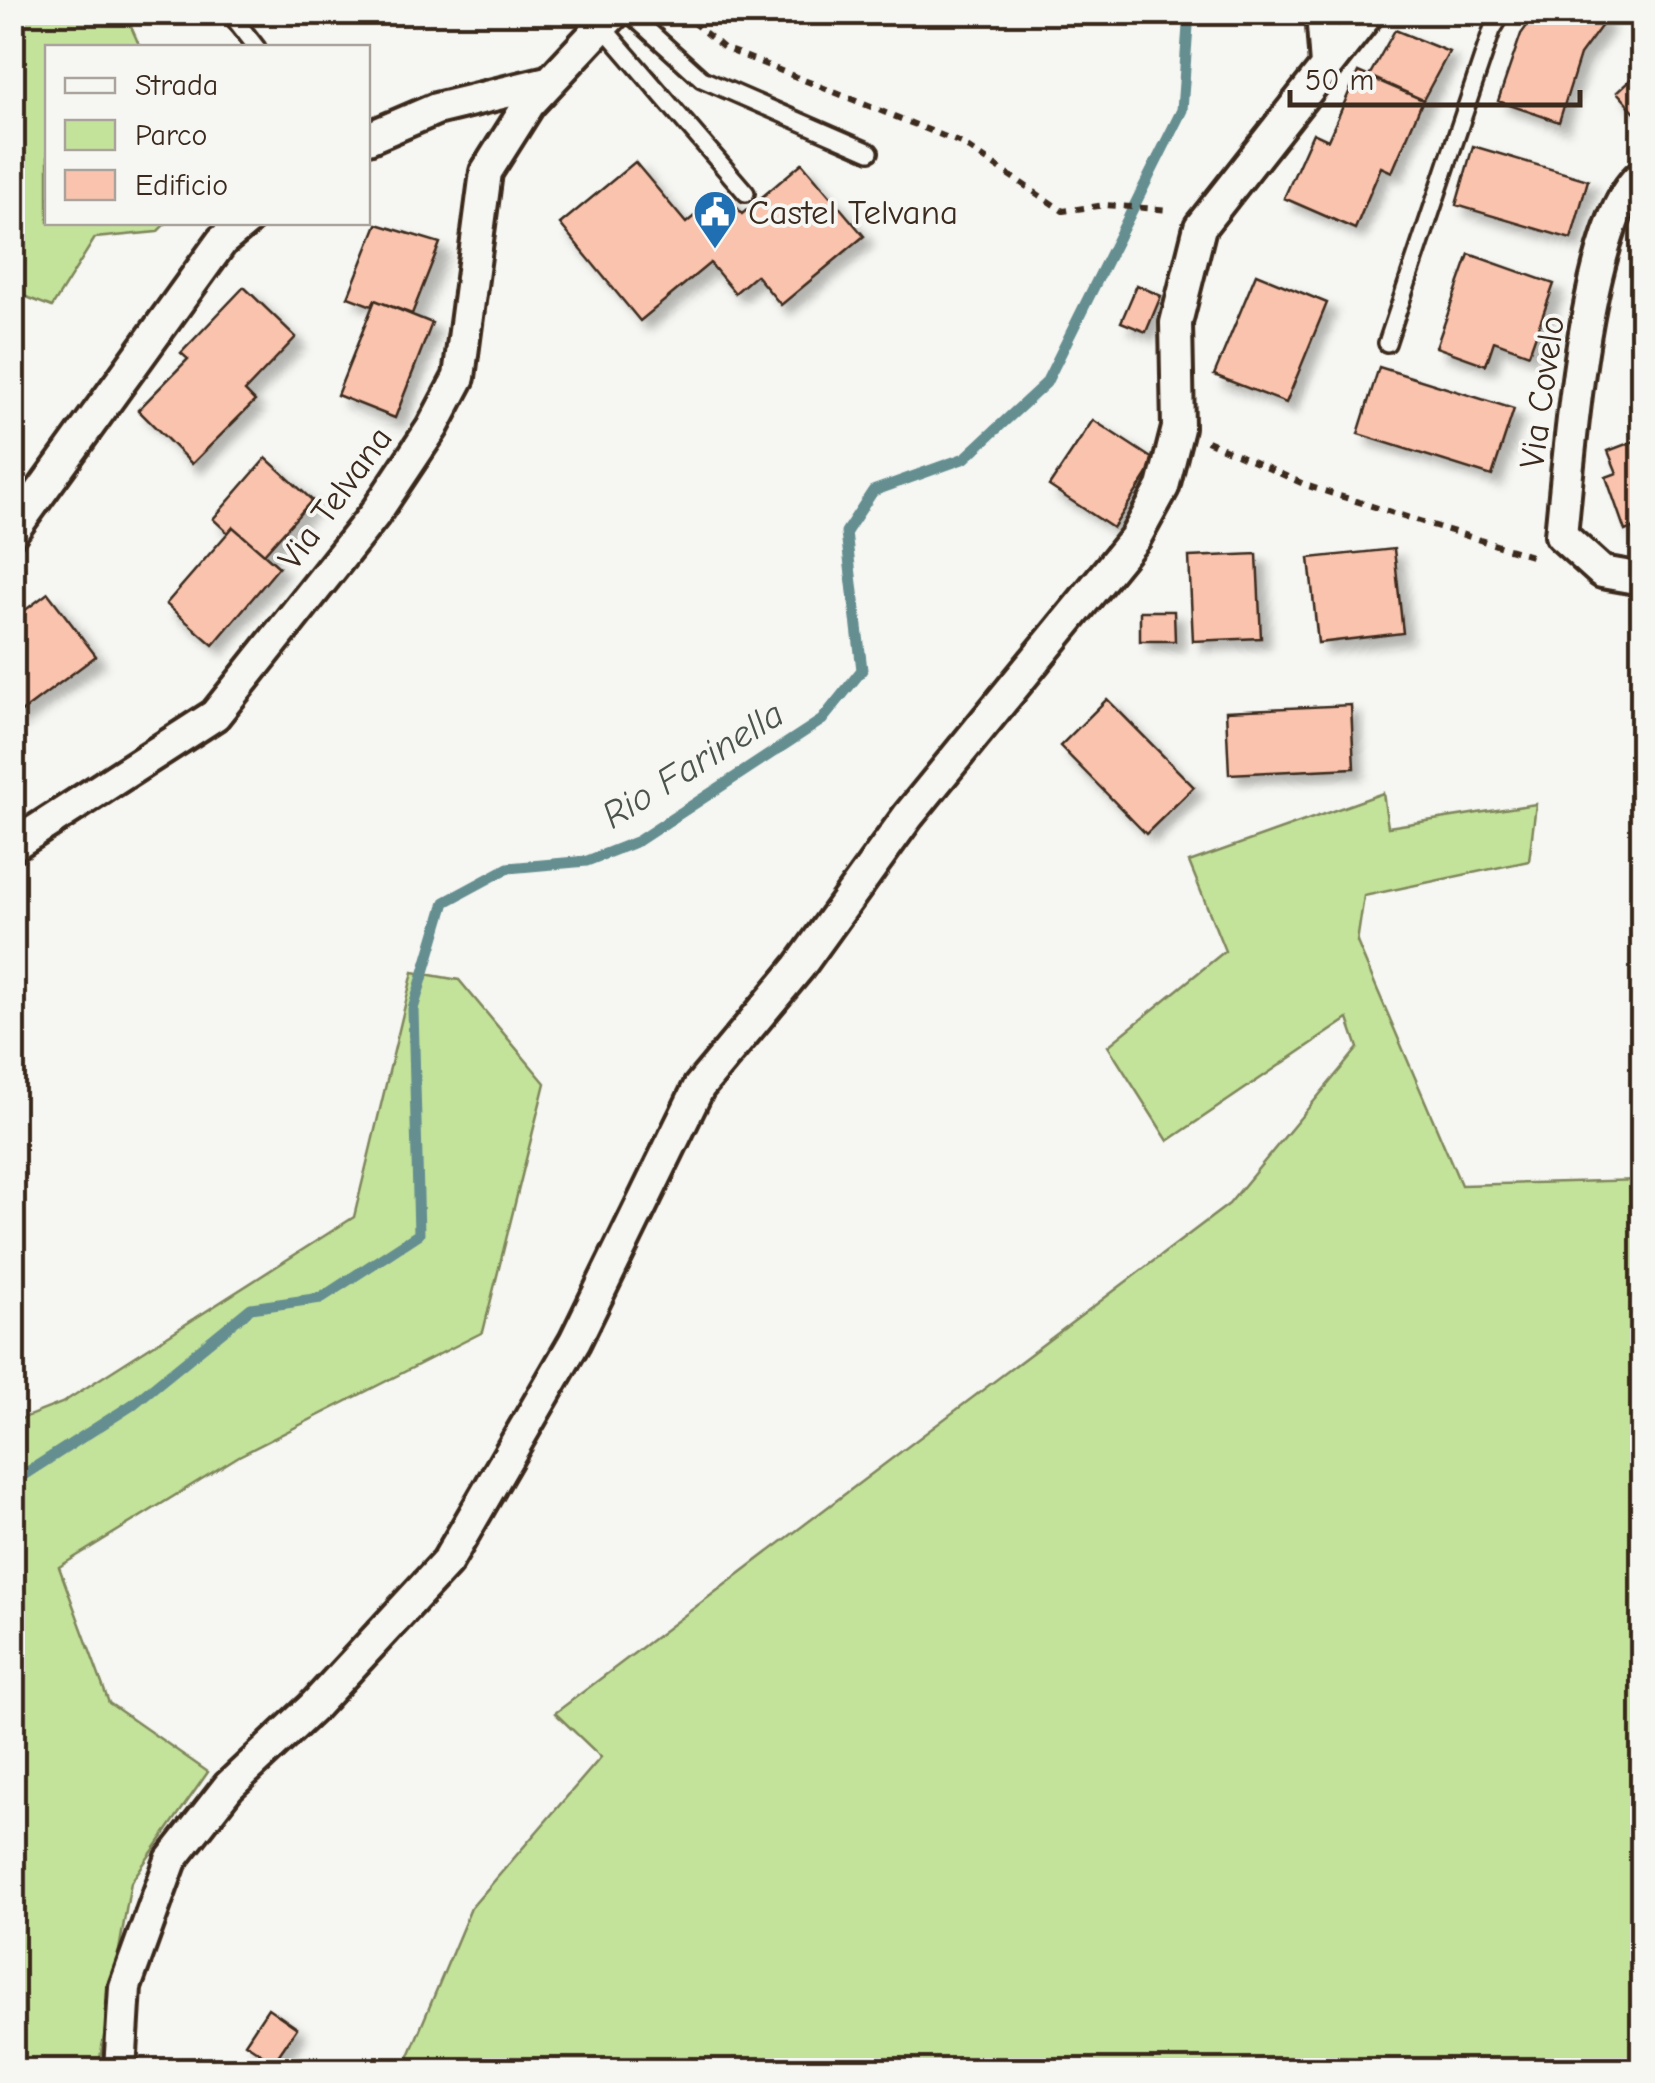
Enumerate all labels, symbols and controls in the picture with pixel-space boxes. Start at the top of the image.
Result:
legend [45,45,370,225]
scale bar [1290,45,1580,107]
text: 50 m [1305,63,1374,98]
text: Strada [135,68,218,103]
text: Parco [135,118,207,153]
text: Edificio [135,168,228,203]
public building icon: Castel Telvana [692,189,738,250]
place label: Castel Telvana [748,192,958,233]
street label: Via Covelo [1511,313,1573,471]
street label: Via Telvana [269,419,401,577]
water label: Rio Farinella [594,692,792,838]

